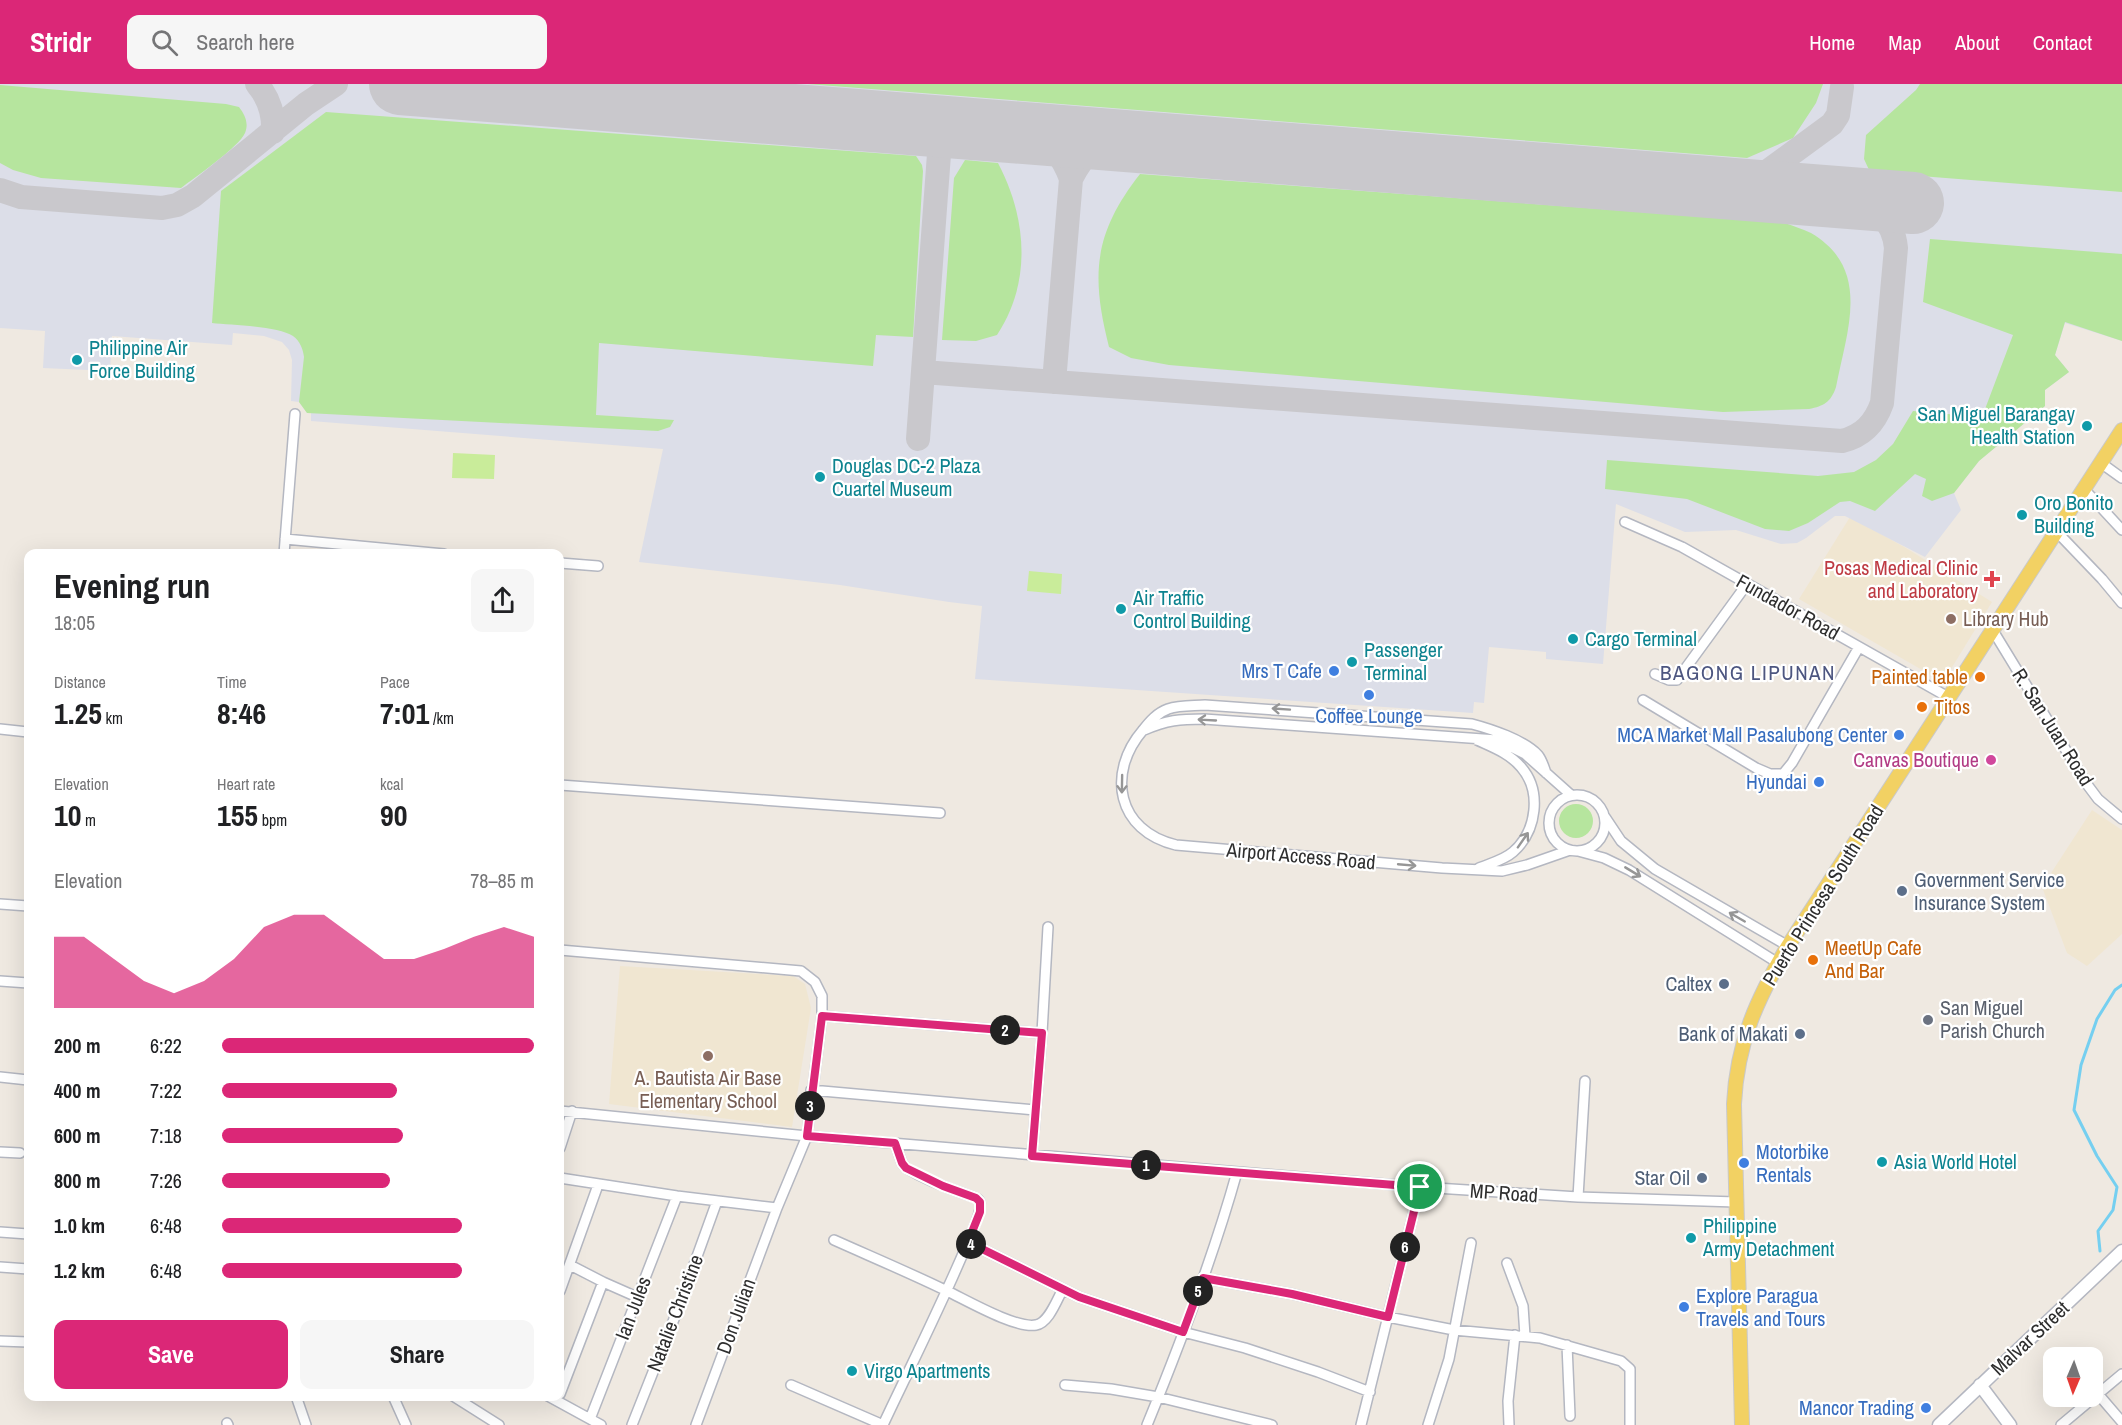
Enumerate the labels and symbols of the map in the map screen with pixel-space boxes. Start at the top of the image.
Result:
place label: Philippine Air Force Building [89,334,195,384]
marker: Philippine Air Force Building [70,353,84,367]
place label: San Miguel Barangay Health Station [1917,400,2076,450]
marker: San Miguel Barangay Health Station [2080,419,2094,433]
place label: Douglas DC-2 Plaza Cuartel Museum [832,452,981,502]
marker: Douglas DC-2 Plaza Cuartel Museum [813,470,827,484]
place label: Oro Bonito Building [2034,489,2113,539]
marker: Oro Bonito Building [2015,508,2029,522]
place label: Posas Medical Clinic and Laboratory [1824,554,1979,604]
street label: Fundador Road [1732,567,1845,646]
marker: Posas Medical Clinic and Laboratory [1983,570,2001,588]
place label: Air Traffic Control Building [1132,584,1251,634]
marker: Air Traffic Control Building [1114,602,1128,616]
place label: Library Hub [1963,605,2049,632]
marker: Library Hub [1944,612,1958,626]
place label: Cargo Terminal [1585,625,1697,652]
marker: Cargo Terminal [1566,632,1580,646]
place label: Passenger Terminal [1364,636,1443,686]
marker: Passenger Terminal [1345,655,1359,669]
place label: Mrs T Cafe [1241,657,1322,684]
district label: BAGONG LIPUNAN [1660,658,1836,687]
place label: Painted table [1871,663,1968,690]
street label: R. San Juan Road [2006,663,2100,791]
marker: Mrs T Cafe [1327,664,1341,678]
marker: Painted table [1973,670,1987,684]
marker: Coffee Lounge [1362,688,1376,702]
place label: Titos [1934,693,1970,720]
marker: Titos [1915,700,1929,714]
place label: Coffee Lounge [1315,702,1423,729]
one-way arrow [1272,704,1292,715]
one-way arrow [1197,714,1217,725]
place label: MCA Market Mall Pasalubong Center [1617,721,1888,748]
marker: MCA Market Mall Pasalubong Center [1892,728,1906,742]
place label: Canvas Boutique [1853,746,1979,773]
marker: Canvas Boutique [1984,753,1998,767]
place label: Hyundai [1746,768,1807,795]
one-way arrow [1116,773,1128,793]
marker: Hyundai [1812,775,1826,789]
street label: Puerto Princesa South Road [1756,799,1889,990]
one-way arrow [1517,832,1529,848]
street label: Airport Access Road [1224,835,1377,875]
one-way arrow [1396,860,1416,871]
place label: Government Service Insurance System [1914,866,2064,916]
one-way arrow [1624,867,1641,879]
marker: Government Service Insurance System [1895,884,1909,898]
one-way arrow [1729,911,1746,923]
place label: MeetUp Cafe And Bar [1824,934,1922,984]
marker: MeetUp Cafe And Bar [1806,953,1820,967]
place label: Caltex [1666,970,1713,997]
marker: Caltex [1717,977,1731,991]
place label: San Miguel Parish Church [1940,994,2045,1044]
marker: San Miguel Parish Church [1921,1013,1935,1027]
pin: 2 [990,1015,1020,1045]
place label: Bank of Makati [1679,1020,1788,1047]
marker: Bank of Makati [1793,1027,1807,1041]
marker: A. Bautista Air Base Elementary School [701,1049,715,1063]
place label: A. Bautista Air Base Elementary School [634,1064,781,1114]
pin: 3 [795,1091,825,1121]
place label: Motorbike Rentals [1756,1138,1829,1188]
place label: Asia World Hotel [1893,1148,2017,1175]
pin: 1 [1131,1150,1161,1180]
marker: Asia World Hotel [1875,1155,1889,1169]
marker: Motorbike Rentals [1737,1156,1751,1170]
pin [1394,1161,1445,1212]
place label: Star Oil [1634,1164,1690,1191]
marker: Star Oil [1695,1171,1709,1185]
street label: MP Road [1469,1177,1539,1208]
place label: Philippine Army Detachment [1702,1212,1835,1262]
pin: 4 [956,1229,986,1259]
marker: Philippine Army Detachment [1684,1231,1698,1245]
pin: 6 [1390,1232,1420,1262]
street label: Natalie Christine [640,1251,709,1375]
street label: Ian Jules [608,1272,657,1343]
street label: Don Julian [709,1274,762,1357]
pin: 5 [1183,1276,1213,1306]
place label: Explore Paragua Travels and Tours [1696,1282,1825,1332]
street label: Malvar Street [1985,1294,2075,1381]
marker: Explore Paragua Travels and Tours [1677,1300,1691,1314]
north arrow [2043,1347,2103,1407]
place label: Virgo Apartments [864,1357,990,1384]
marker: Virgo Apartments [845,1364,859,1378]
place label: Mancor Trading [1799,1394,1914,1421]
marker: Mancor Trading [1919,1401,1933,1415]

